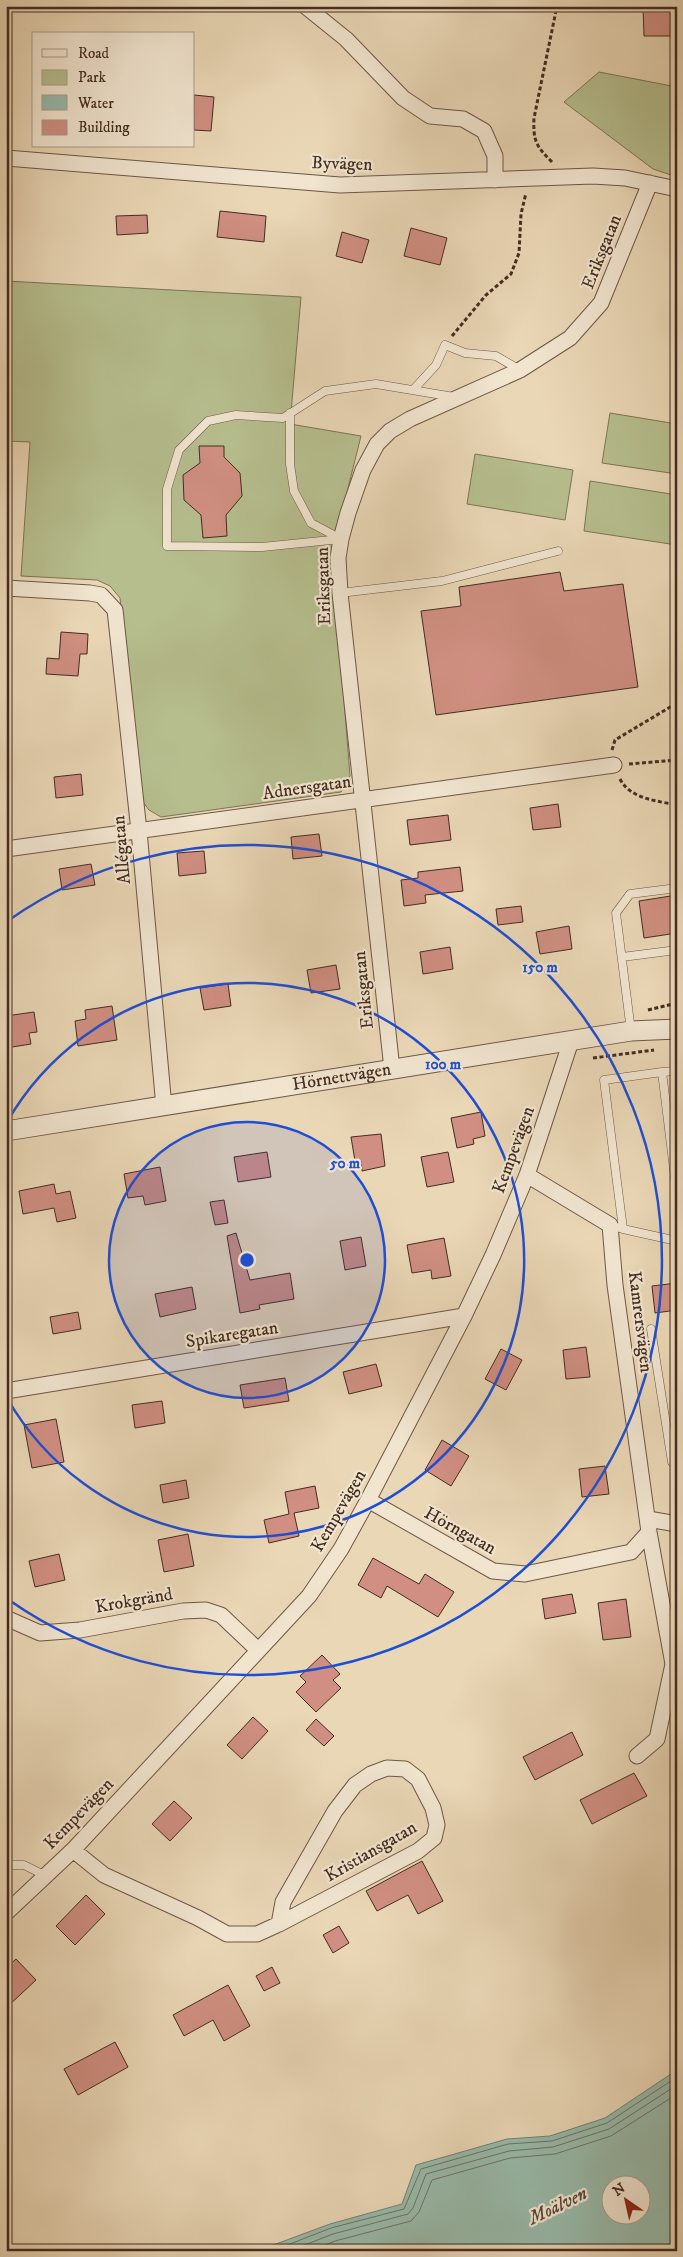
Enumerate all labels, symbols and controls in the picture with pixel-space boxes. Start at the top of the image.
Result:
legend [32,32,195,148]
text: Road [78,44,110,63]
text: Park [78,68,107,87]
text: Water [77,94,114,113]
text: Building [78,118,130,137]
street label: Byvägen [311,152,374,176]
street label: Eriksgatan [577,211,627,292]
street label: Eriksgatan [312,546,336,625]
street label: Adnersgatan [261,771,353,805]
street label: Allégatan [108,814,136,885]
street label: Eriksgatan [349,949,379,1030]
text: 150 m [522,958,558,977]
text: 100 m [425,1055,462,1074]
street label: Hörnettvägen [291,1058,393,1096]
street label: Kempevägen [488,1103,540,1197]
text: 50 m [329,1154,361,1173]
centre of rings [238,1251,256,1269]
street label: Kamrersvägen [623,1270,657,1374]
street label: Spikaregatan [184,1317,280,1353]
street label: Kempevägen [307,1466,372,1556]
street label: Hörngatan [420,1502,500,1560]
street label: Krokgränd [94,1583,174,1619]
street label: Kempevägen [39,1773,119,1854]
street label: Kristiansgatan [321,1817,421,1887]
north arrow [600,2174,650,2224]
text: N [609,2179,630,2201]
water label: Moälven [523,2182,591,2231]

